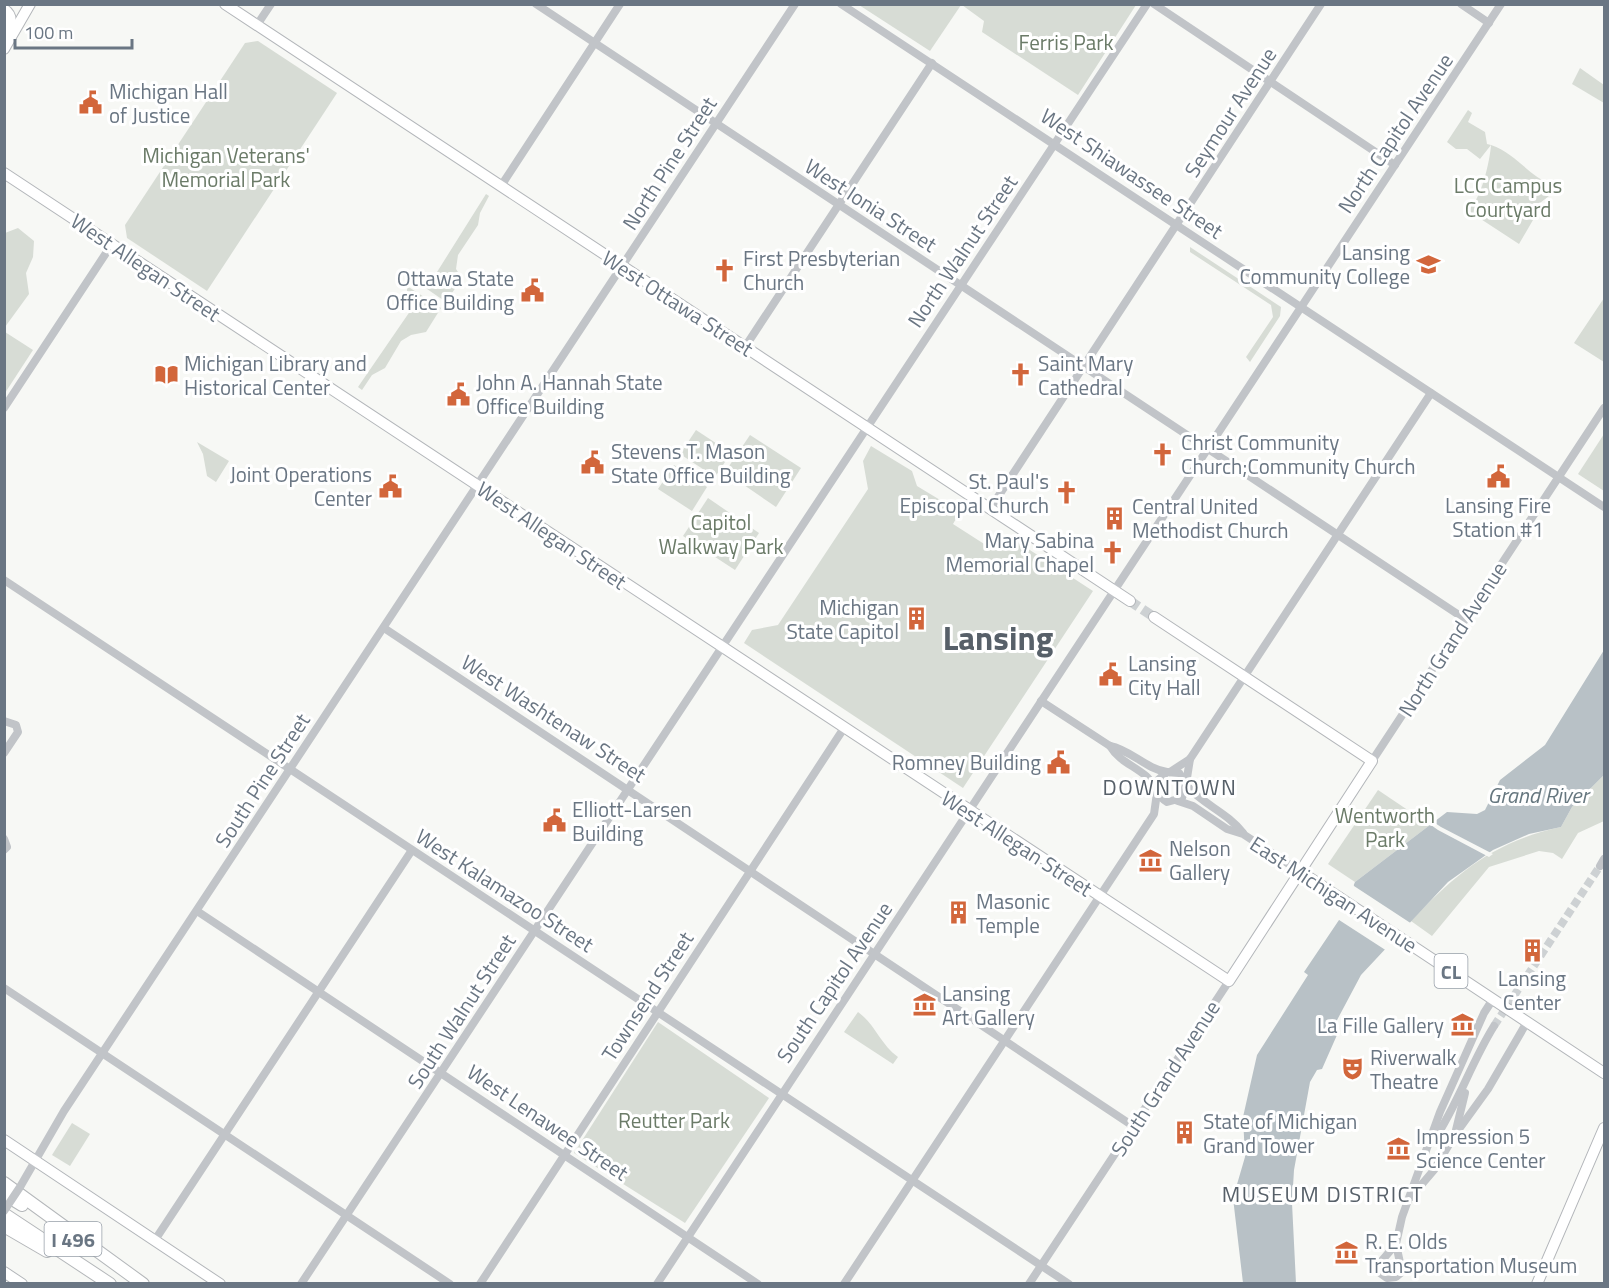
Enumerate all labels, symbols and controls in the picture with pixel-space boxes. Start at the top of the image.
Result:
scale bar [15,12,132,50]
text: 100 m [24,19,73,46]
park label: Ferris Park [1019,26,1113,58]
street label: Seymour Avenue [1176,41,1284,183]
street label: North Capitol Avenue [1329,47,1461,219]
place label: Michigan Hall of Justice [109,75,228,131]
street label: North Pine Street [614,89,725,236]
public building icon: Michigan Hall of Justice [78,90,104,116]
street label: West Shiawassee Street [1034,100,1230,247]
park label: Michigan Veterans' Memorial Park [142,139,310,195]
street label: West Ionia Street [799,150,944,260]
street label: North Walnut Street [899,168,1025,334]
park label: LCC Campus Courtyard [1454,169,1562,225]
street label: West Allegan Street [65,205,228,329]
place label: Lansing Community College [1239,236,1410,292]
street label: West Ottawa Street [596,242,761,364]
place label: First Presbyterian Church [743,242,900,298]
school or university icon: Lansing Community College [1415,251,1441,277]
church icon: First Presbyterian Church [712,257,738,283]
place label: Ottawa State Office Building [386,262,514,318]
public building icon: Ottawa State Office Building [519,277,545,303]
place label: Michigan Library and Historical Center [184,347,367,403]
place label: Saint Mary Cathedral [1038,347,1133,403]
library icon: Michigan Library and Historical Center [153,362,179,388]
church icon: Saint Mary Cathedral [1007,362,1033,388]
place label: John A. Hannah State Office Building [476,366,663,422]
public building icon: John A. Hannah State Office Building [445,381,471,407]
place label: Christ Community Church;Community Church [1181,426,1415,482]
place label: Stevens T. Mason State Office Building [611,435,791,491]
church icon: Christ Community Church;Community Church [1150,441,1176,467]
public building icon: Stevens T. Mason State Office Building [580,450,606,476]
place label: Joint Operations Center [230,458,372,514]
public building icon: Lansing Fire Station #1 [1485,464,1511,490]
place label: St. Paul's Episcopal Church [899,465,1049,521]
public building icon: Joint Operations Center [377,473,403,499]
street label: West Allegan Street [471,473,634,597]
church icon: St. Paul's Episcopal Church [1054,480,1080,506]
place label: Lansing Fire Station #1 [1445,489,1551,545]
place label: Central United Methodist Church [1132,490,1289,546]
building icon: Central United Methodist Church [1101,505,1127,531]
park label: Capitol Walkway Park [659,506,784,562]
place label: Mary Sabina Memorial Chapel [946,524,1094,580]
church icon: Mary Sabina Memorial Chapel [1099,539,1125,565]
street label: North Grand Avenue [1390,555,1514,723]
place label: Michigan State Capitol [786,591,899,647]
building icon: Michigan State Capitol [904,606,930,632]
district label: Lansing [943,613,1053,663]
street label: West Washtenaw Street [455,646,653,790]
place label: Lansing City Hall [1128,647,1201,703]
public building icon: Lansing City Hall [1097,662,1123,688]
street label: South Pine Street [206,706,318,854]
place label: Romney Building [892,746,1041,778]
public building icon: Romney Building [1046,749,1072,775]
district label: DOWNTOWN [1103,770,1237,804]
water label: Grand River [1488,778,1591,812]
street label: West Allegan Street [935,782,1100,904]
place label: Elliott-Larsen Building [572,793,692,849]
park label: Wentworth Park [1335,799,1435,855]
public building icon: Elliott-Larsen Building [541,808,567,834]
street label: West Kalamazoo Street [410,820,601,960]
street label: East Michigan Avenue [1244,828,1424,960]
place label: Nelson Gallery [1169,832,1231,888]
museum icon: Nelson Gallery [1138,847,1164,873]
place label: Masonic Temple [976,885,1050,941]
street label: South Capitol Avenue [768,895,900,1069]
building icon: Masonic Temple [945,900,971,926]
street label: Townsend Street [593,924,701,1067]
street label: South Walnut Street [399,927,524,1095]
building icon: Lansing Center [1519,937,1545,963]
road number: CL [1434,954,1468,988]
place label: Lansing Center [1498,962,1566,1018]
place label: Lansing Art Gallery [942,977,1035,1033]
museum icon: Lansing Art Gallery [911,992,937,1018]
street label: South Grand Avenue [1102,994,1228,1162]
place label: La Fille Gallery [1317,1009,1444,1041]
museum icon: La Fille Gallery [1449,1012,1475,1038]
place label: Riverwalk Theatre [1370,1041,1457,1097]
street label: West Lenawee Street [461,1056,636,1188]
theatre icon: Riverwalk Theatre [1339,1056,1365,1082]
park label: Reutter Park [618,1104,730,1136]
place label: State of Michigan Grand Tower [1203,1105,1357,1161]
building icon: State of Michigan Grand Tower [1172,1120,1198,1146]
place label: Impression 5 Science Center [1416,1120,1546,1176]
museum icon: Impression 5 Science Center [1385,1135,1411,1161]
district label: MUSEUM DISTRICT [1222,1177,1424,1211]
road number: I 496 [44,1222,101,1256]
place label: R. E. Olds Transportation Museum [1365,1225,1577,1281]
museum icon: R. E. Olds Transportation Museum [1334,1240,1360,1266]

